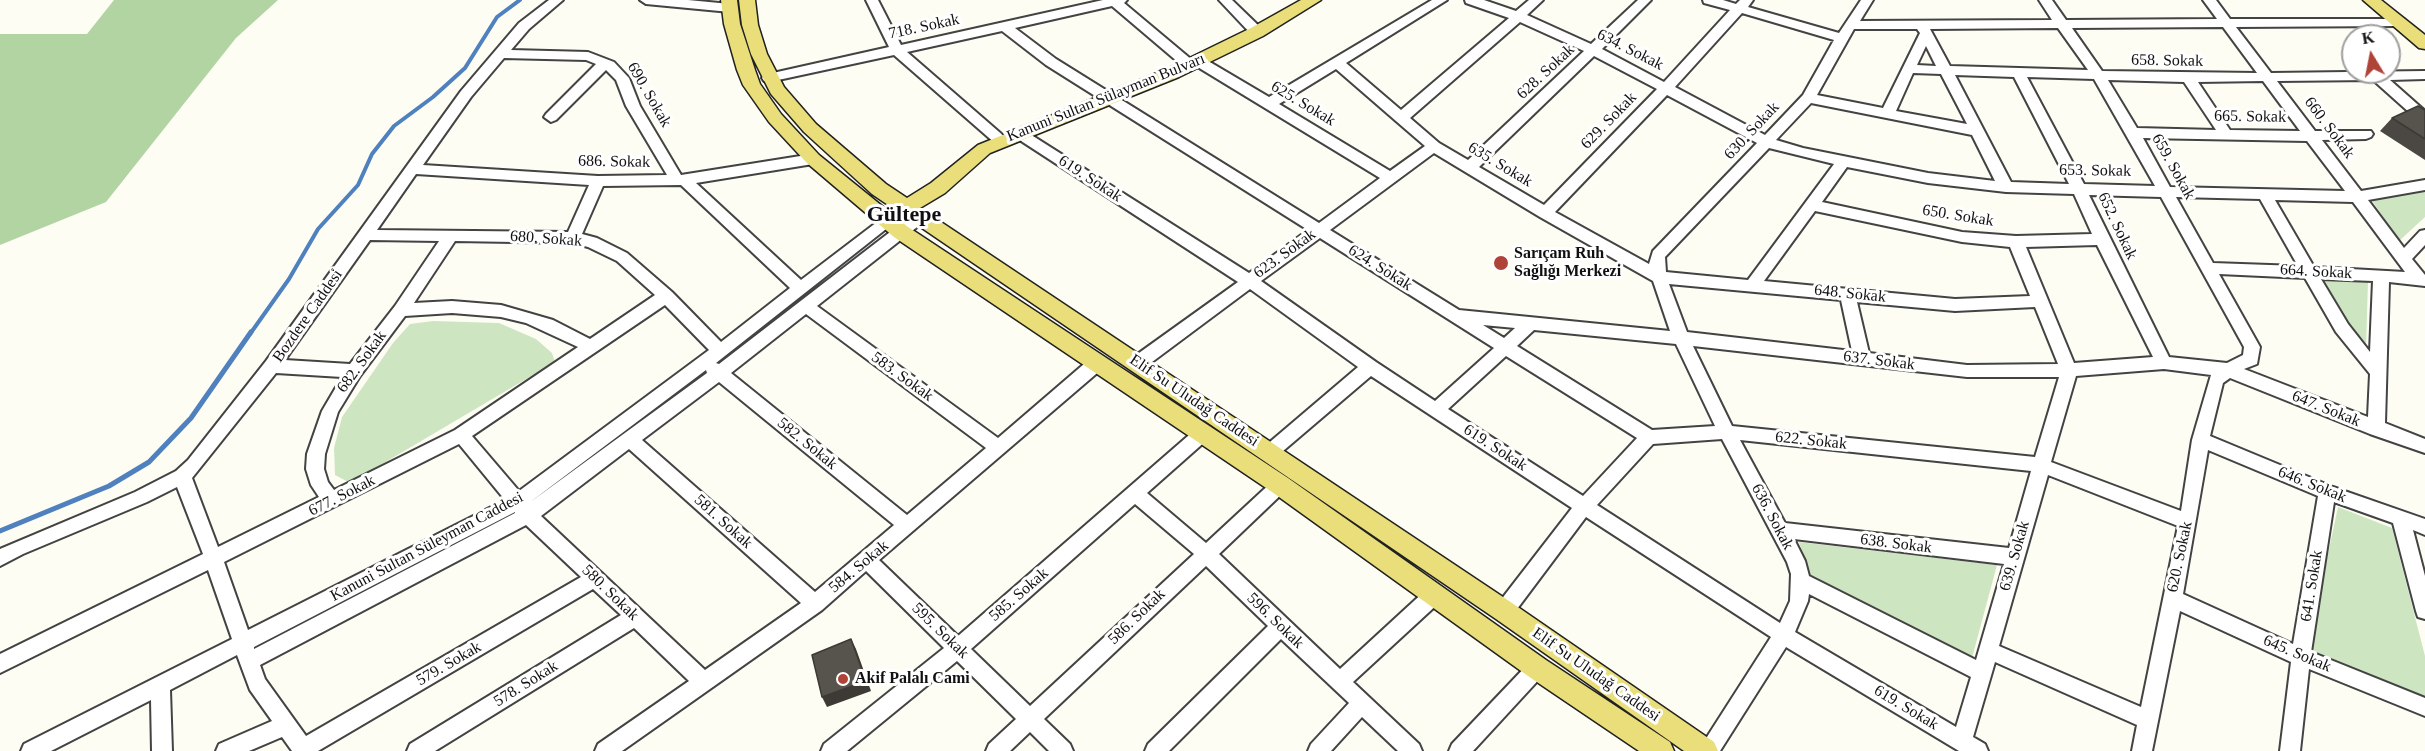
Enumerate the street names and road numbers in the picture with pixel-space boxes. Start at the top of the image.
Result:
street label: 718. Sokak [887,10,961,44]
street label: 634. Sokak [1594,25,1666,75]
street label: 628. Sokak [1513,40,1579,104]
street label: Kanuni Sultan Sülayman Bulvarı [1004,49,1208,147]
street label: 658. Sokak [2131,51,2203,71]
street label: 690. Sokak [623,59,675,131]
street label: 625. Sokak [1267,77,1339,131]
street label: 629. Sokak [1577,88,1641,154]
street label: 660. Sokak [2300,93,2358,163]
street label: 630. Sokak [1720,98,1784,164]
street label: 665. Sokak [2214,107,2286,127]
street label: 659. Sokak [2147,131,2199,203]
street label: 635. Sokak [1464,138,1536,192]
street label: 619. Sokak [1055,151,1125,207]
street label: 686. Sokak [578,152,650,172]
street label: 653. Sokak [2059,161,2131,181]
street label: 652. Sokak [2093,189,2141,263]
street label: 650. Sokak [1921,201,1995,231]
street label: 623. Sokak [1250,225,1320,283]
street label: 680. Sokak [509,227,583,251]
street label: 624. Sokak [1344,241,1416,295]
street label: 664. Sokak [2280,261,2352,283]
street label: Bozdere Caddesi [269,266,347,366]
street label: 648. Sokak [1813,281,1887,307]
street label: 682. Sokak [333,327,391,397]
street label: 637. Sokak [1842,347,1916,375]
street label: 583. Sokak [867,348,937,406]
street label: Elif Su Uludağ Caddesi [1126,351,1262,451]
street label: 647. Sokak [2289,387,2363,431]
street label: 582. Sokak [773,414,841,474]
street label: 619. Sokak [1460,420,1530,476]
street label: 622. Sokak [1774,428,1848,454]
street label: 646. Sokak [2275,463,2349,507]
street label: 677. Sokak [306,471,378,521]
street label: 636. Sokak [1747,481,1797,553]
street label: Kanuni Sultan Süleyman Caddesi [327,488,527,606]
street label: 581. Sokak [690,491,756,553]
street label: 639. Sokak [1996,519,2034,593]
street label: 620. Sokak [2163,520,2197,594]
street label: 638. Sokak [1859,530,1933,558]
street label: 584. Sokak [825,537,893,597]
street label: 641. Sokak [2297,549,2327,623]
street label: 580. Sokak [577,561,643,625]
street label: 585. Sokak [986,564,1052,626]
street label: 586. Sokak [1104,585,1170,649]
street label: 596. Sokak [1242,589,1308,653]
street label: 595. Sokak [907,599,973,663]
street label: Elif Su Uludağ Caddesi [1528,624,1664,726]
street label: 645. Sokak [2260,631,2334,677]
street label: 579. Sokak [413,638,485,690]
street label: 578. Sokak [490,657,562,711]
street label: 619. Sokak [1870,681,1942,735]

